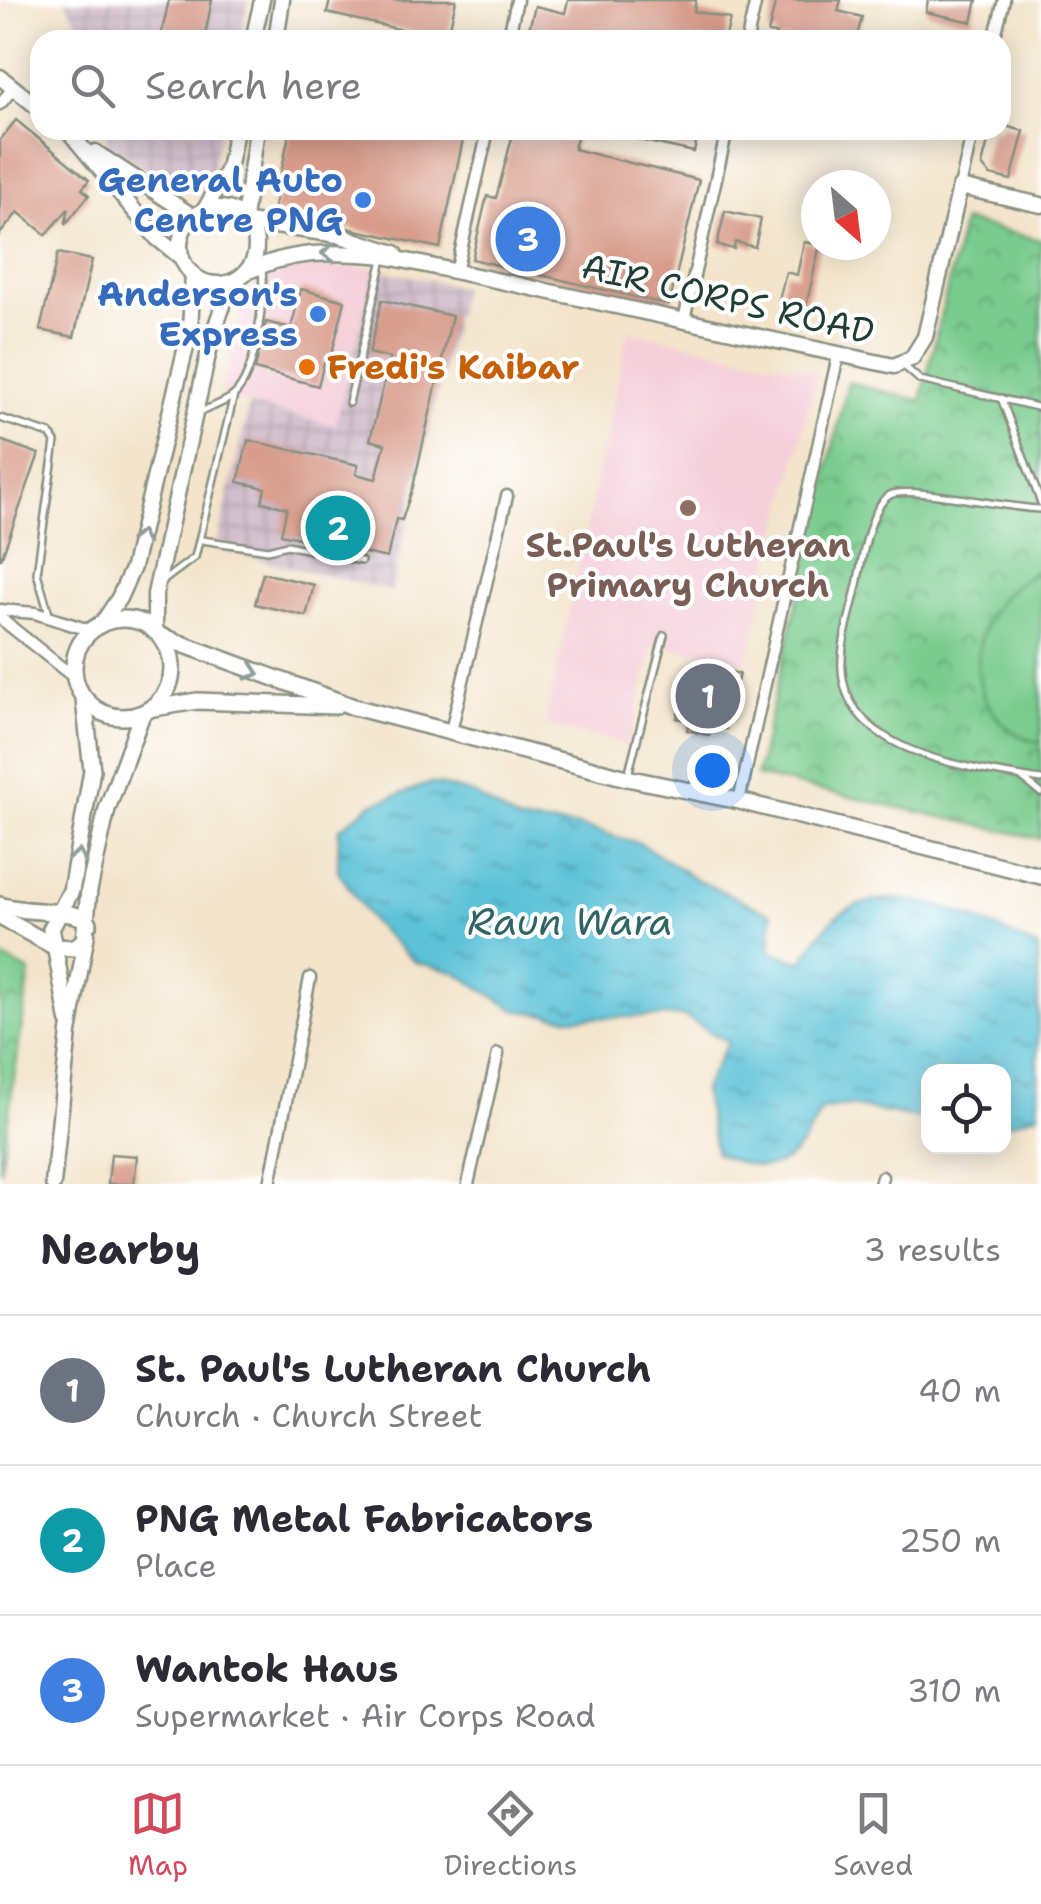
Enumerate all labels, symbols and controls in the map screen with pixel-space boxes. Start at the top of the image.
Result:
search box [30,30,1011,140]
icon: search [65,58,120,113]
text: Search here [145,60,362,111]
place label: General Auto Centre PNG [98,156,343,243]
north arrow [801,170,891,260]
marker: General Auto Centre PNG [352,189,374,211]
pin: 3 [496,202,560,276]
one-way arrow [319,242,334,264]
street label: AIR CORPS ROAD [577,242,879,355]
place label: Anderson's Express [97,270,298,357]
marker: Anderson's Express [307,303,329,325]
place label: Fredi's Kaibar [327,343,580,390]
marker: Fredi's Kaibar [296,356,318,378]
pin: 2 [306,490,370,566]
marker: St.Paul's Lutheran Primary Church [677,497,699,519]
place label: St.Paul's Lutheran Primary Church [526,521,850,608]
one-way arrow [128,529,149,546]
pin: 1 [676,658,740,734]
one-way arrow [244,660,261,681]
your location [687,745,738,796]
one-way arrow [67,848,88,865]
water label: Raun Wara [468,896,672,947]
map controls [921,1064,1011,1154]
button: locate [921,1064,1011,1154]
text: Nearby [40,1221,200,1277]
text: 3 results [864,1228,1001,1271]
text: St. Paul's Lutheran Church [135,1343,651,1394]
text: 1 [65,1369,80,1412]
text: 40 m [918,1369,1001,1412]
text: Church · Church Street [135,1394,482,1437]
text: PNG Metal Fabricators [135,1493,593,1544]
text: 2 [61,1519,84,1562]
text: 250 m [899,1519,1001,1562]
text: Place [135,1544,217,1587]
text: Wantok Haus [135,1643,399,1694]
text: 3 [61,1669,84,1712]
text: 310 m [907,1669,1001,1712]
text: Supermarket · Air Corps Road [135,1694,595,1737]
tab: Map [128,1786,188,1884]
tab: Directions [444,1786,577,1884]
tab: Saved [833,1786,913,1884]

